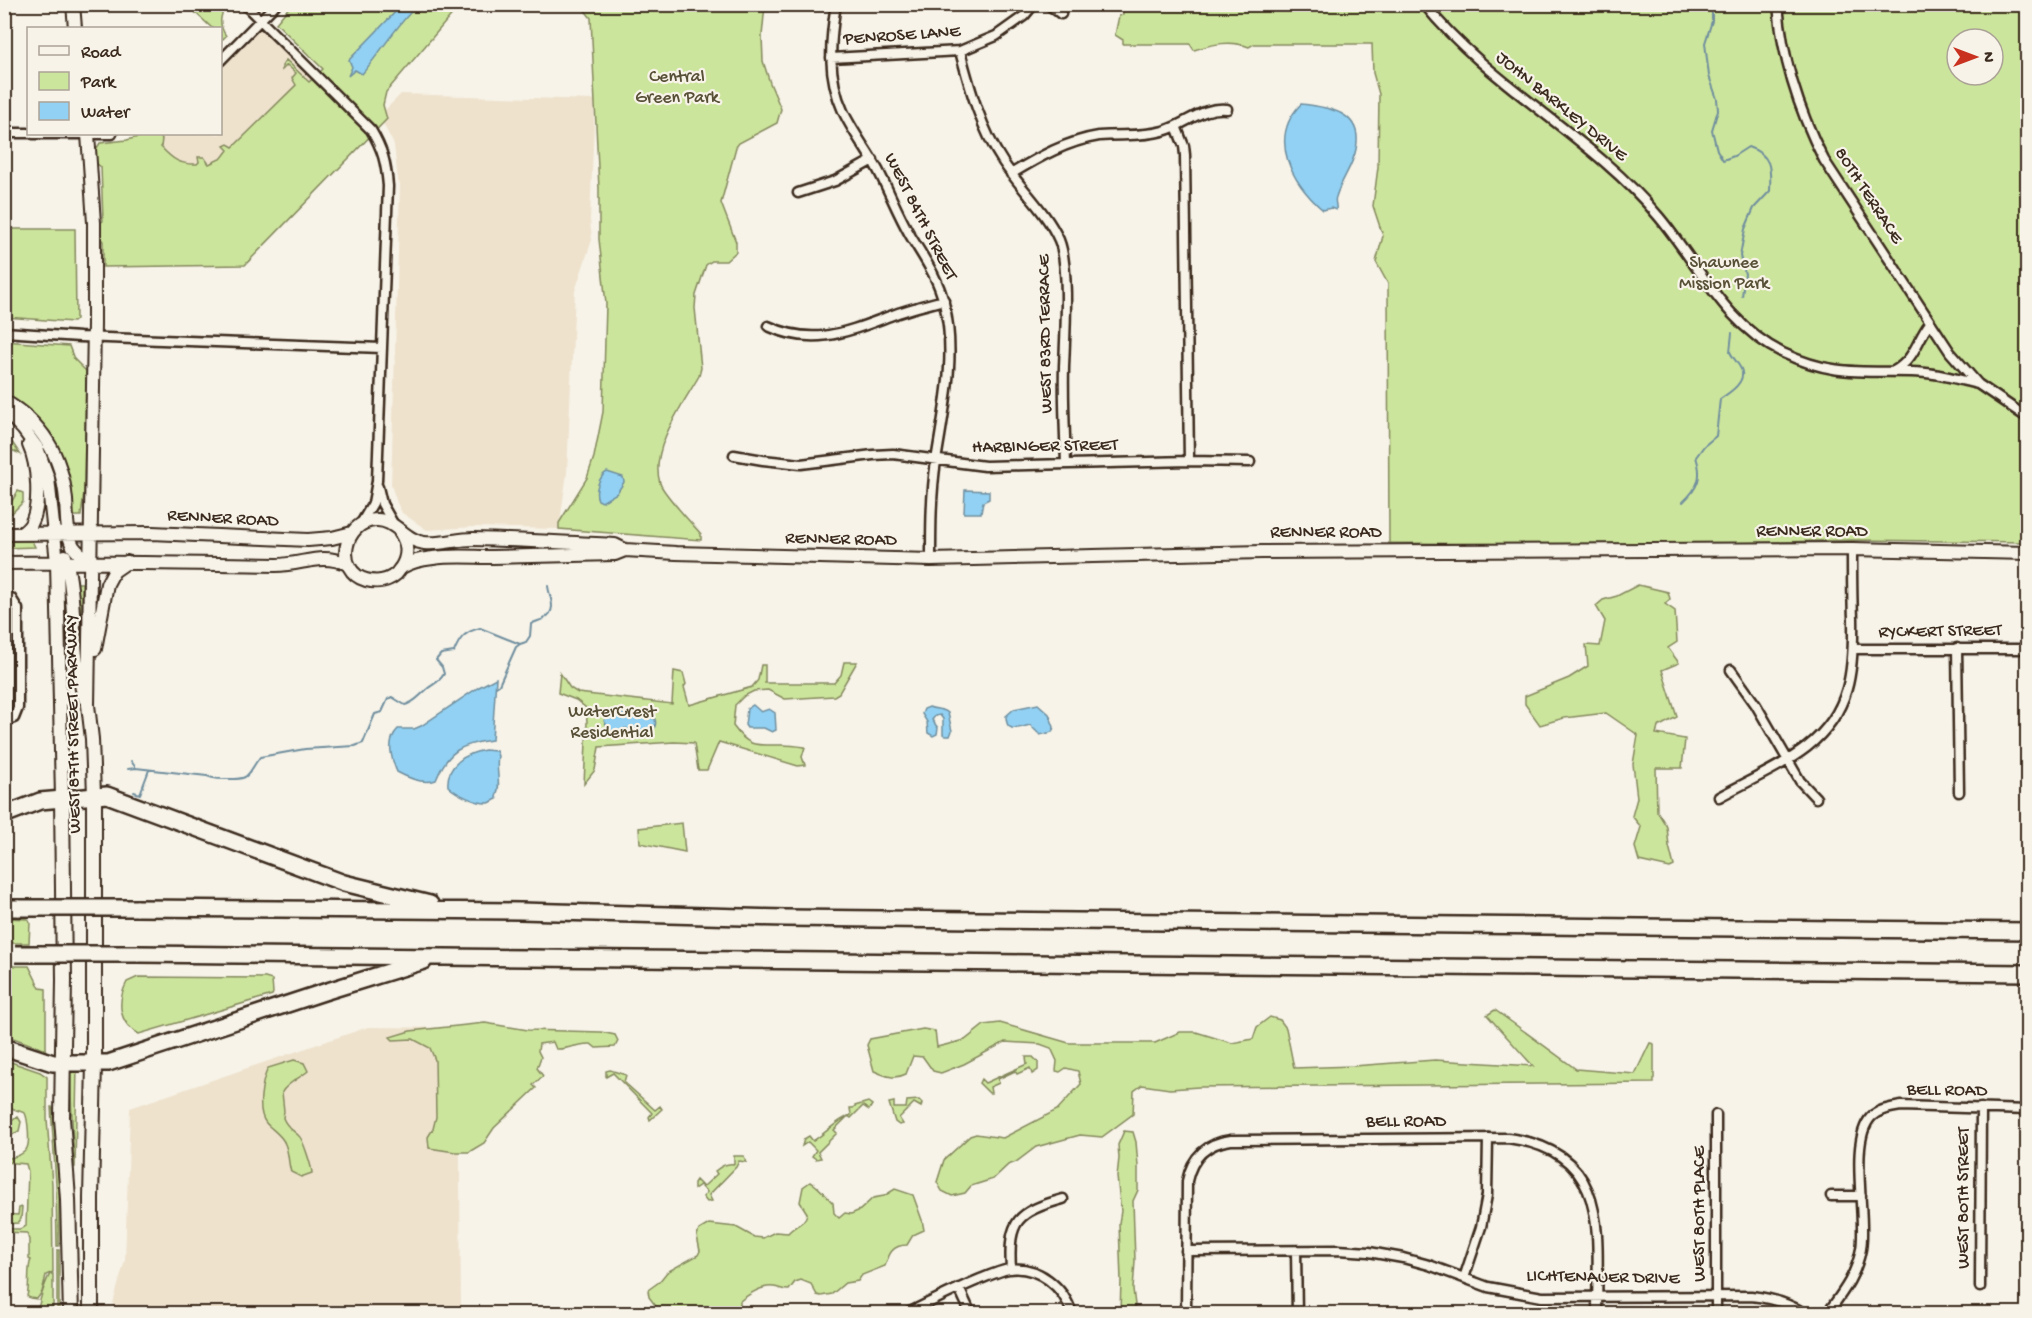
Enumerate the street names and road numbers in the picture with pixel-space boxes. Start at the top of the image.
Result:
street label: PENROSE LANE [842,21,962,51]
street label: JOHN BARKLEY DRIVE [1491,48,1632,167]
street label: 80TH TERRACE [1829,144,1907,249]
street label: WEST 84TH STREET [879,150,962,285]
street label: WEST 83RD TERRACE [1034,253,1058,414]
street label: HARBINGER STREET [972,435,1119,459]
street label: RENNER ROAD [167,506,280,532]
street label: RENNER ROAD [1756,522,1868,543]
street label: RENNER ROAD [1270,523,1382,544]
street label: RENNER ROAD [785,529,897,551]
street label: WEST 87TH STREET PARKWAY [62,614,86,834]
street label: RYCKERT STREET [1878,620,2003,644]
street label: BELL ROAD [1906,1080,1988,1102]
street label: BELL ROAD [1365,1112,1447,1133]
street label: WEST 80TH STREET [1954,1126,1975,1269]
street label: WEST 80TH PLACE [1690,1145,1711,1282]
street label: LICHTENAUER DRIVE [1526,1266,1681,1290]

